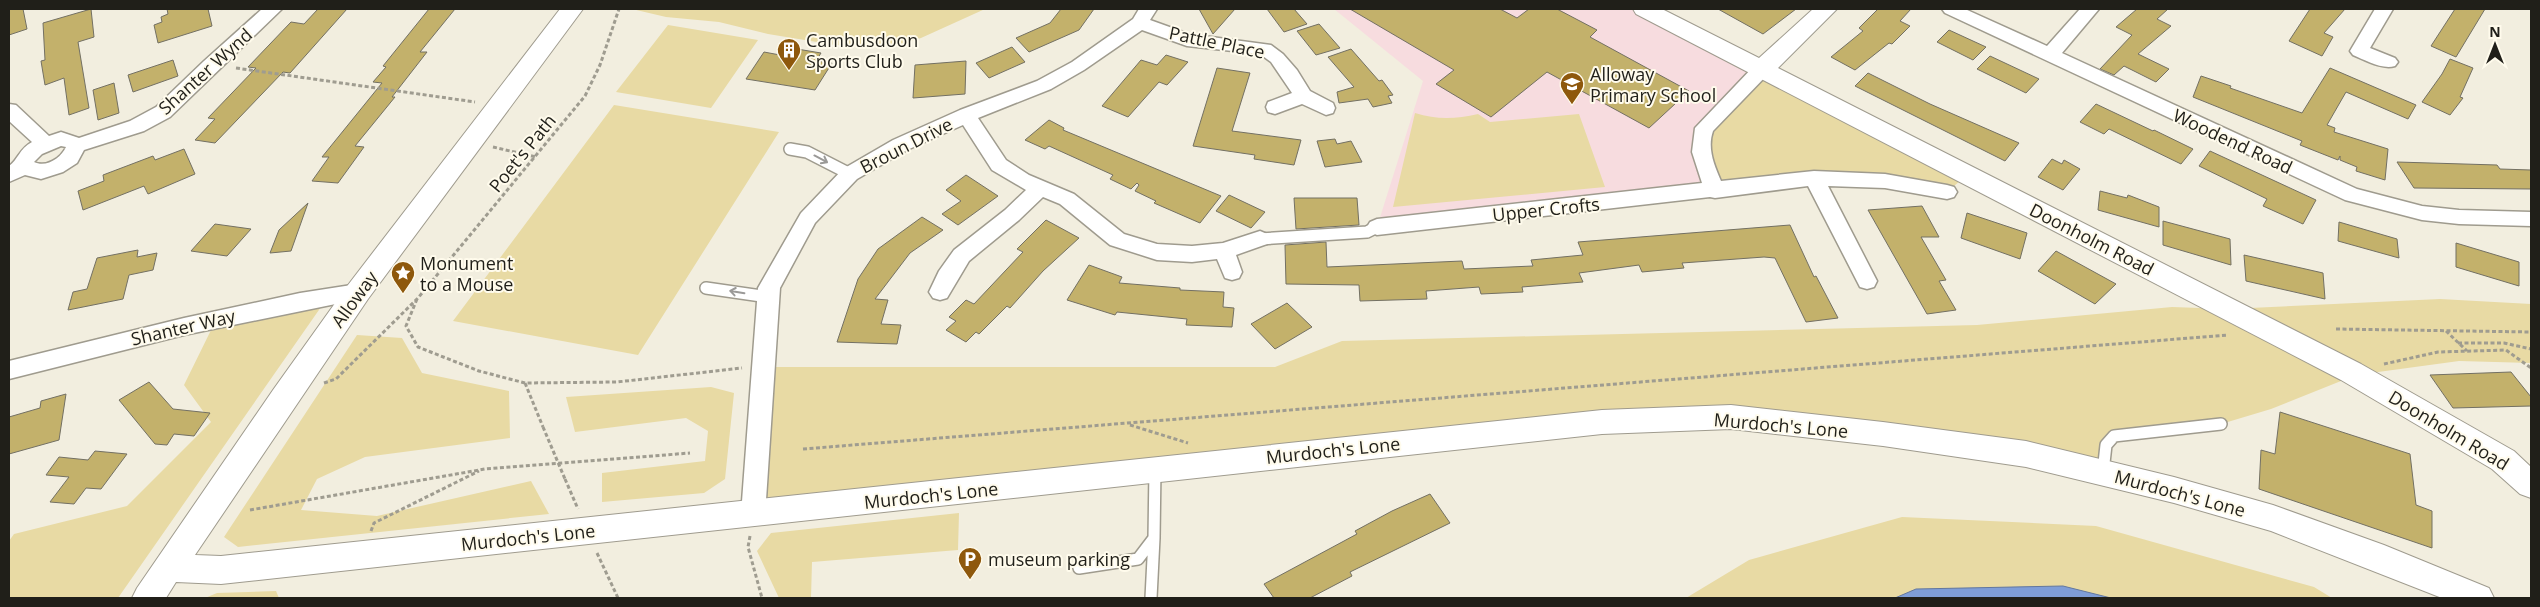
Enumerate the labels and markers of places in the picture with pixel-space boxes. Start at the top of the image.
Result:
place label: Cambusdoon Sports Club [806,28,918,73]
building icon: Cambusdoon Sports Club [776,37,802,71]
place label: Alloway Primary School [1590,62,1716,107]
school or university icon: Alloway Primary School [1559,71,1585,105]
place label: Monument to a Mouse [420,251,513,296]
place icon: Monument to a Mouse [390,260,416,294]
parking icon: museum parking [957,546,983,580]
place label: museum parking [988,547,1130,571]

